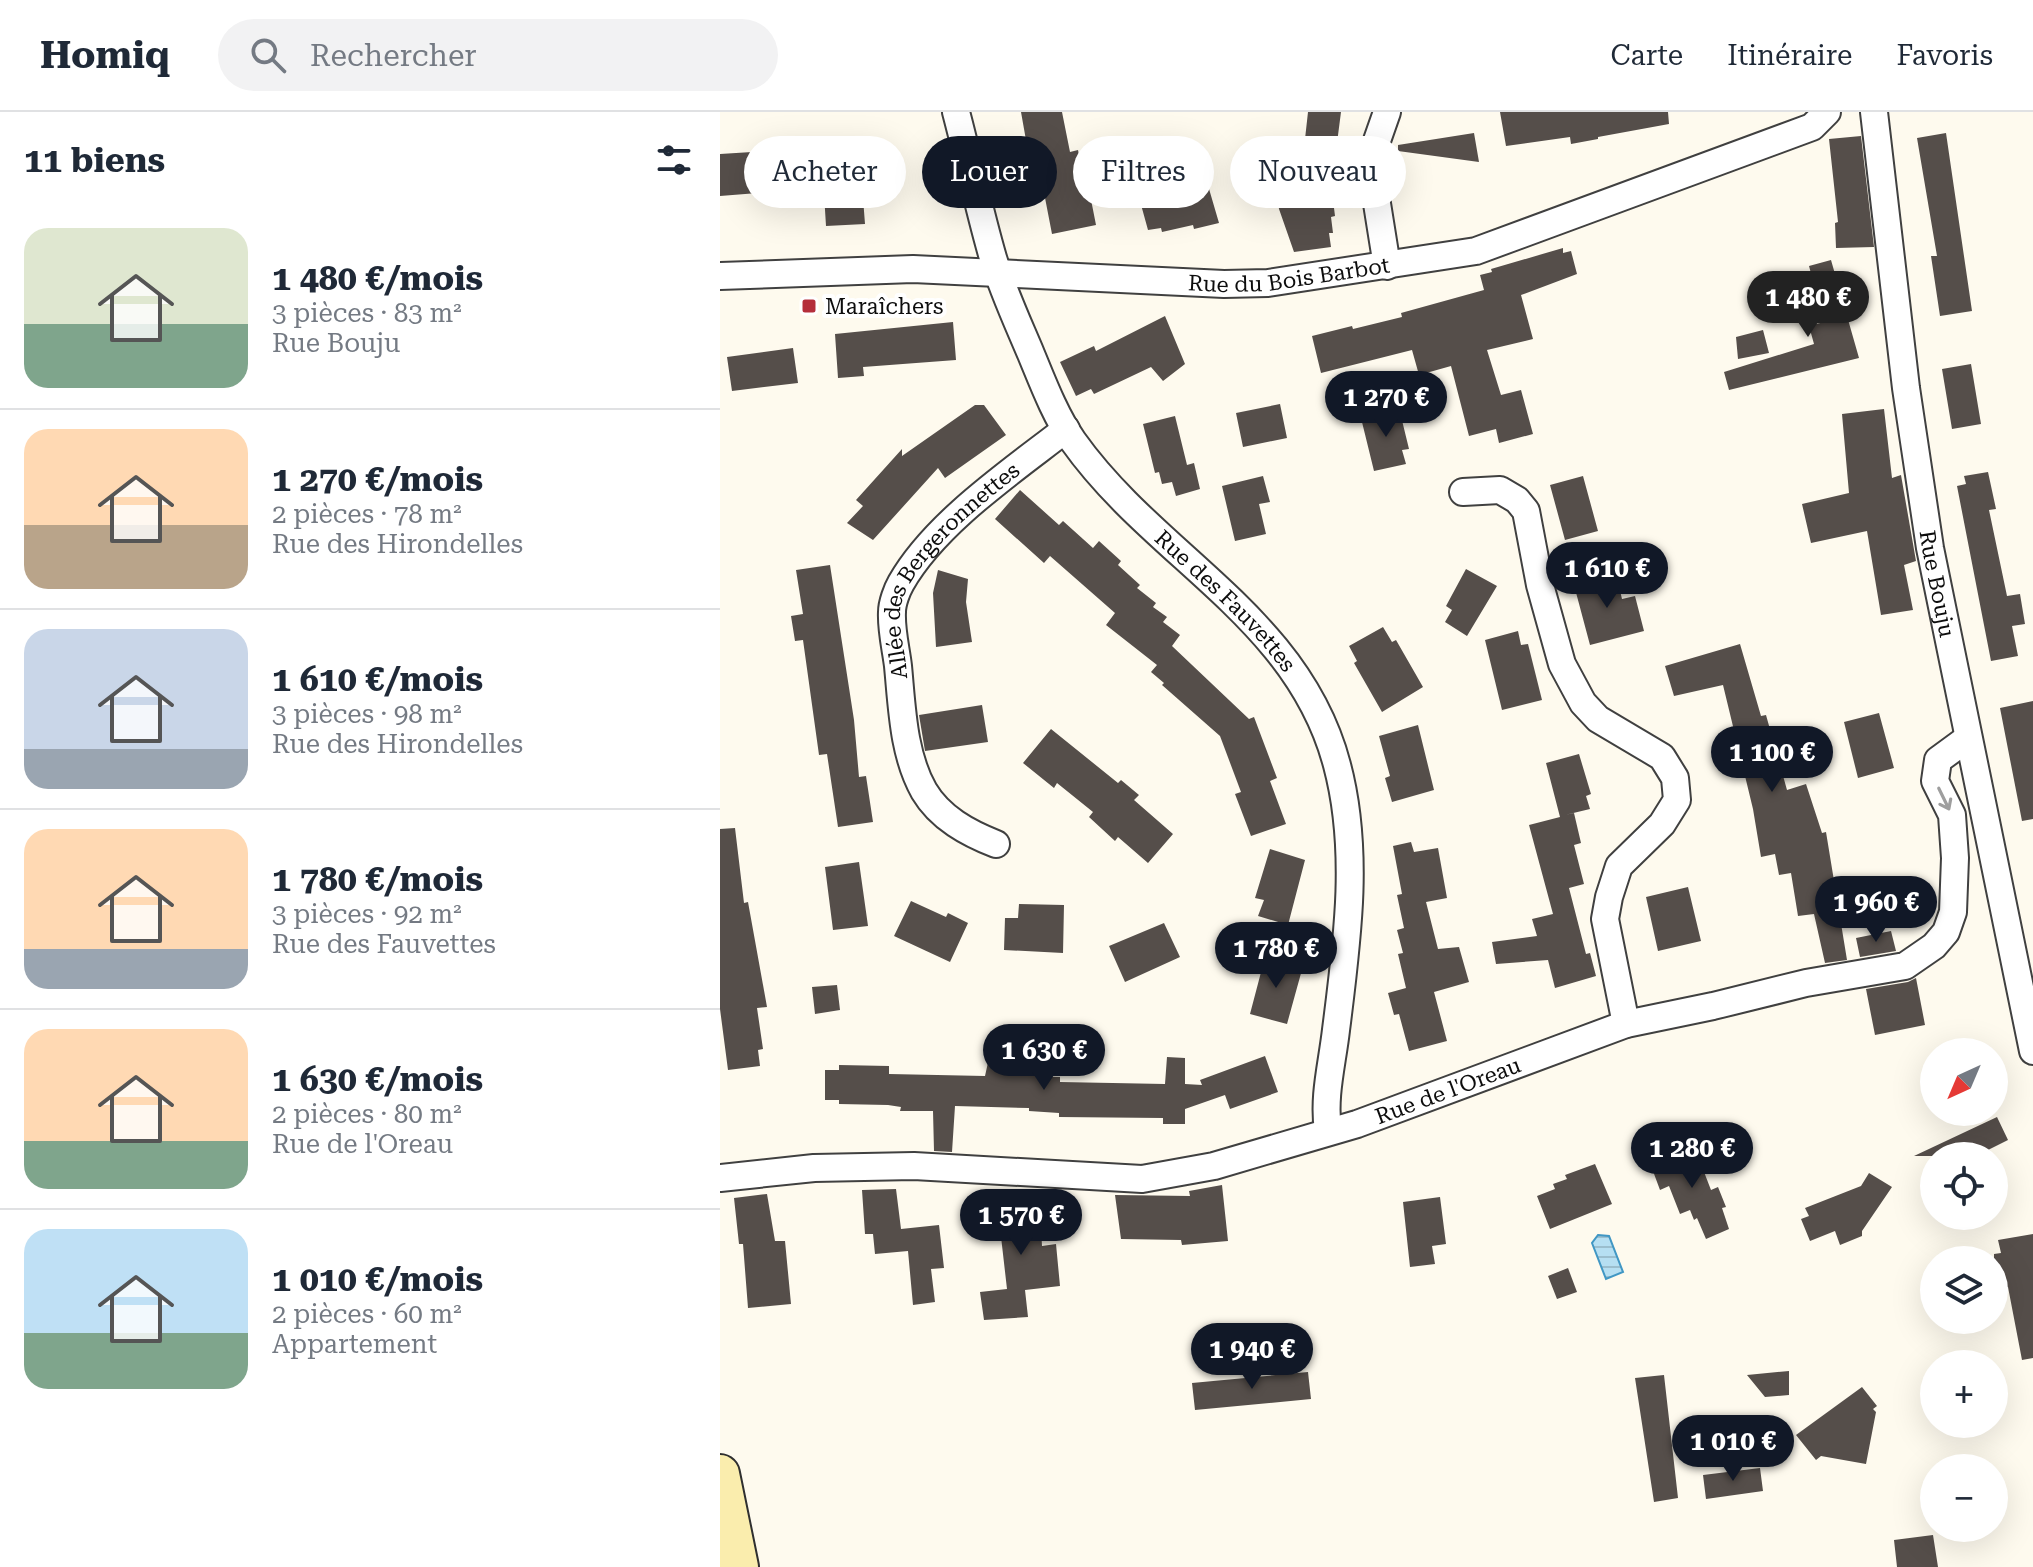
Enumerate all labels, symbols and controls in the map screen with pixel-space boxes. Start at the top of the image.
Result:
search box [218,19,778,91]
text: Homiq [40,33,170,77]
icon: search [246,33,290,77]
text: Rechercher [310,38,477,73]
text: Carte [1610,39,1683,72]
text: Itinéraire [1727,39,1852,72]
text: Favoris [1896,39,1993,72]
chip: Acheter [744,136,906,208]
chip: Louer [922,136,1057,208]
chip: Filtres [1073,136,1214,208]
chip: Nouveau [1230,136,1406,208]
icon: filters [652,138,696,182]
text: 11 biens [24,140,165,180]
street label: Rue du Bois Barbot [1188,252,1391,297]
text: 1 480 €/mois [272,258,483,298]
icon: home [88,260,184,356]
pin: 1 480 € [1734,271,1882,339]
text: 1 480 € [1765,282,1851,312]
place label: Maraîchers [825,294,944,319]
marker: Maraîchers [800,297,818,315]
text: 3 pièces · 83 m² [272,298,462,328]
text: Rue Bouju [272,328,400,358]
pin: 1 270 € [1312,371,1460,439]
text: 1 270 € [1343,382,1429,412]
street label: Allée des Bergeronnettes [880,457,1024,680]
text: 1 270 €/mois [272,459,483,499]
icon: home [88,461,184,557]
text: 2 pièces · 78 m² [272,499,462,529]
street label: Rue des Fauvettes [1150,525,1301,676]
street label: Rue Bouju [1914,528,1960,640]
text: Rue des Hirondelles [272,529,523,559]
pin: 1 610 € [1533,542,1681,610]
text: 1 610 € [1564,553,1650,583]
text: 1 610 €/mois [272,659,483,699]
icon: home [88,661,184,757]
text: 3 pièces · 98 m² [272,699,462,729]
pin: 1 100 € [1698,726,1846,794]
text: Rue des Hirondelles [272,729,523,759]
text: 1 100 € [1729,737,1815,767]
one-way arrow [1937,786,1952,810]
text: 1 780 €/mois [272,859,483,899]
icon: home [88,861,184,957]
pin: 1 960 € [1802,876,1950,944]
text: 1 960 € [1833,887,1919,917]
text: 3 pièces · 92 m² [272,899,462,929]
pin: 1 780 € [1202,922,1350,990]
text: Rue des Fauvettes [272,929,496,959]
text: 1 780 € [1233,933,1319,963]
pin: 1 630 € [970,1024,1118,1092]
text: 1 630 € [1001,1035,1087,1065]
north arrow [1920,1038,2008,1126]
map controls [1920,1038,2008,1542]
street label: Rue de l'Oreau [1372,1052,1524,1129]
text: 1 630 €/mois [272,1059,483,1099]
icon: home [88,1061,184,1157]
text: 2 pièces · 80 m² [272,1099,462,1129]
pin: 1 280 € [1618,1122,1766,1190]
text: Rue de l'Oreau [272,1129,453,1159]
text: 1 280 € [1649,1133,1735,1163]
button: locate [1920,1142,2008,1230]
pin: 1 570 € [947,1189,1095,1257]
text: 1 570 € [978,1200,1064,1230]
button: layers [1920,1246,2008,1334]
text: 1 010 €/mois [272,1259,483,1299]
icon: home [88,1261,184,1357]
text: 2 pièces · 60 m² [272,1299,462,1329]
pin: 1 940 € [1178,1323,1326,1391]
text: Appartement [272,1329,437,1359]
text: 1 940 € [1209,1334,1295,1364]
button: + [1920,1350,2008,1438]
pin: 1 010 € [1659,1415,1807,1483]
text: 1 010 € [1690,1426,1776,1456]
button: − [1920,1454,2008,1542]

